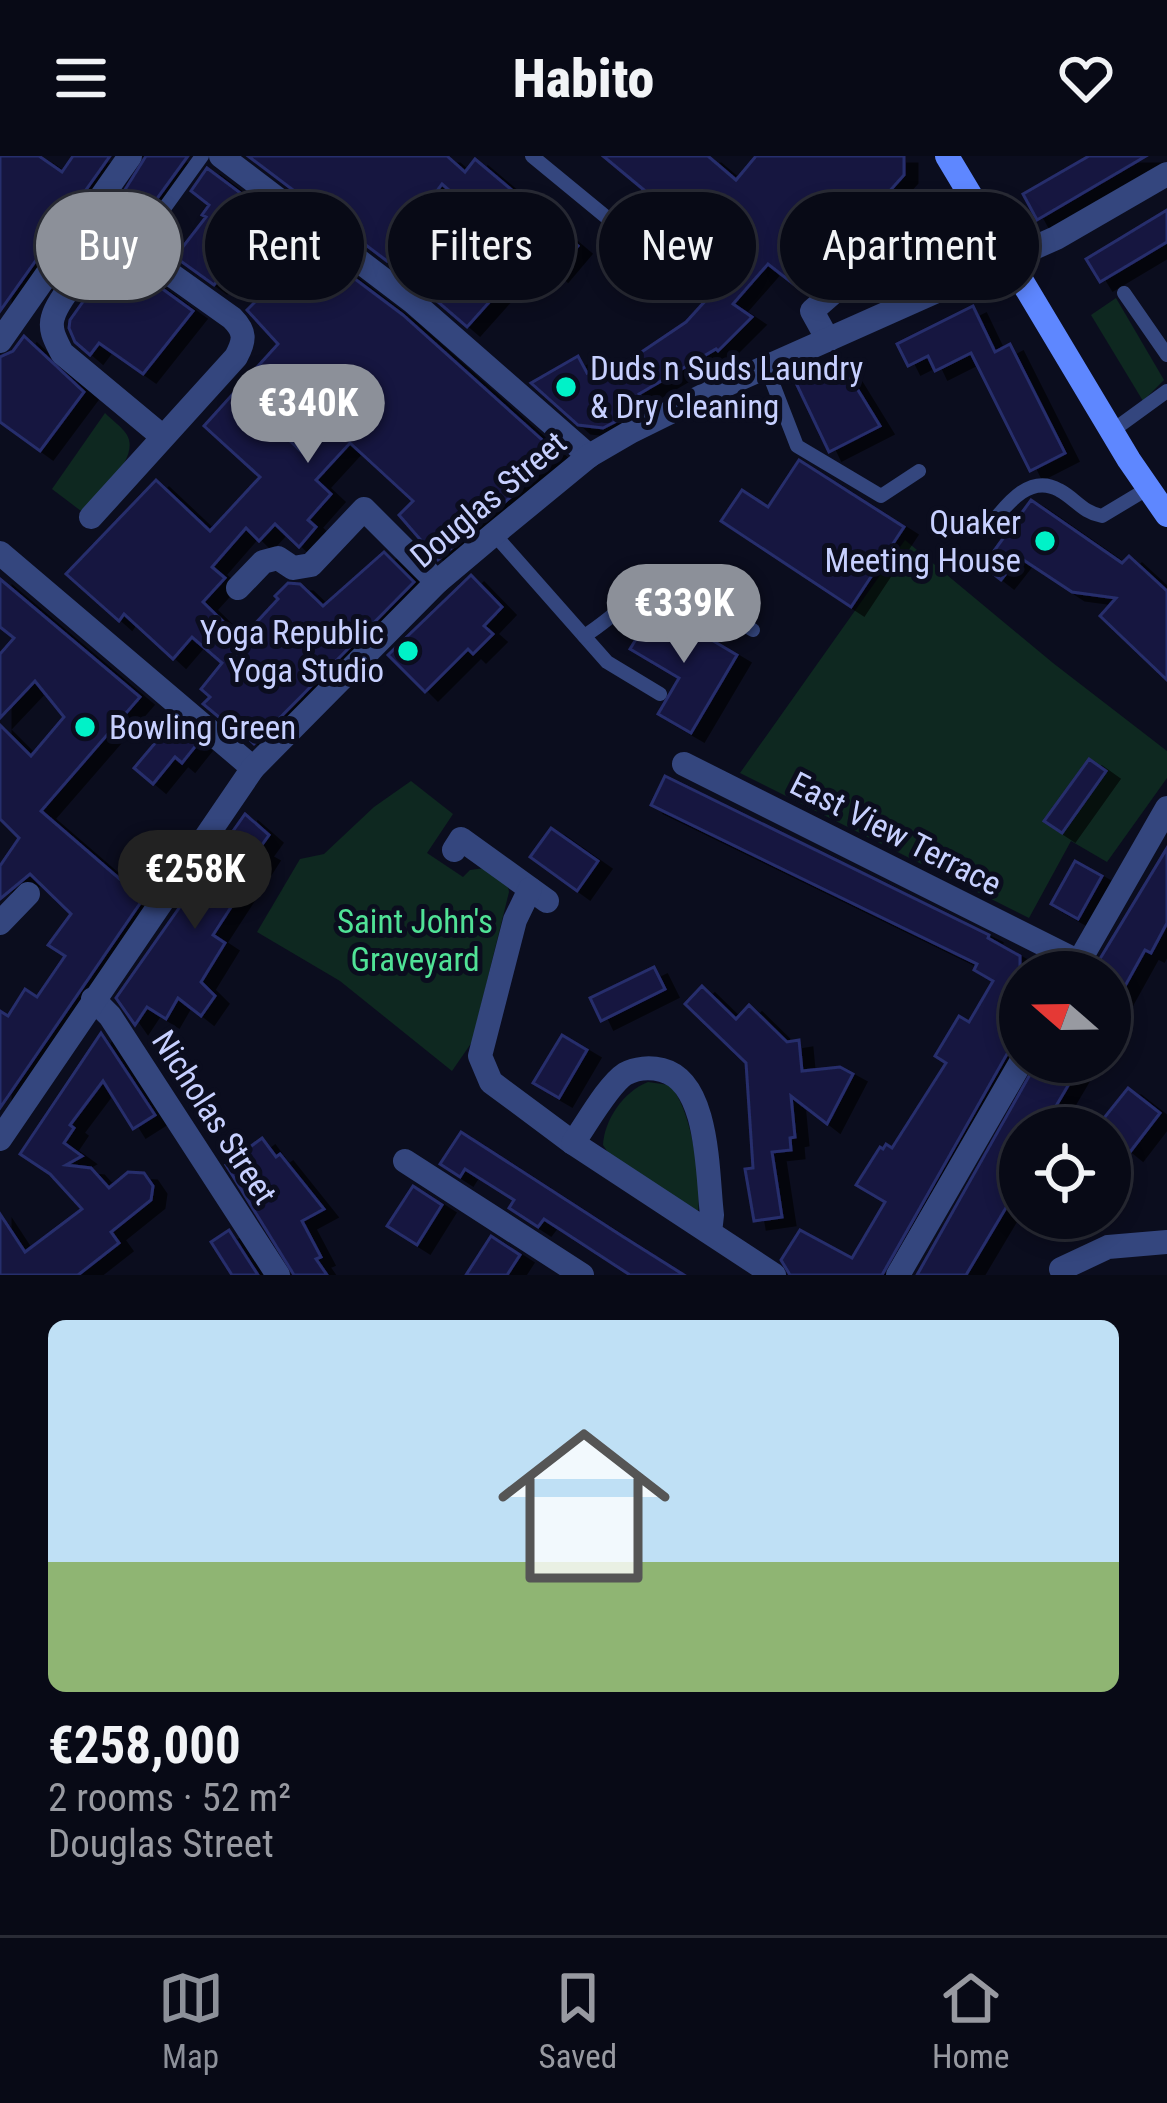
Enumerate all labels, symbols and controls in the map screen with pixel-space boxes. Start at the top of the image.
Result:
icon: menu [48,45,114,111]
icon: heart [1053,45,1119,111]
text: Habito [513,47,654,110]
chip: Buy [36,192,181,300]
chip: Rent [205,192,364,300]
chip: Filters [388,192,575,300]
chip: New [599,192,756,300]
chip: Apartment [780,192,1039,300]
place label: Duds n Suds Laundry & Dry Cleaning [590,349,864,426]
pin: €340K [224,364,392,466]
marker: Duds n Suds Laundry & Dry Cleaning [553,374,579,400]
text: €340K [258,380,358,426]
street label: Douglas Street [403,423,574,576]
place label: Quaker Meeting House [824,503,1021,580]
marker: Quaker Meeting House [1032,528,1058,554]
pin: €339K [600,564,768,666]
text: €339K [634,580,734,626]
place label: Yoga Republic Yoga Studio [200,613,384,690]
marker: Yoga Republic Yoga Studio [395,638,421,664]
place label: Bowling Green [109,708,296,747]
marker: Bowling Green [72,714,98,740]
street label: East View Terrace [784,764,1008,903]
pin: €258K [111,830,279,932]
text: €258K [145,846,245,892]
park label: Saint John's Graveyard [337,902,493,979]
north arrow [999,951,1131,1083]
map controls [999,951,1131,1239]
street label: Nicholas Street [144,1023,285,1211]
button: locate [999,1107,1131,1239]
icon: home [476,1398,692,1614]
text: €258,000 [48,1716,241,1775]
text: 2 rooms · 52 m² [48,1775,291,1821]
text: Douglas Street [48,1821,274,1867]
tab: Map [158,1965,224,2076]
tab: Saved [539,1965,617,2076]
tab: Home [932,1965,1009,2076]

